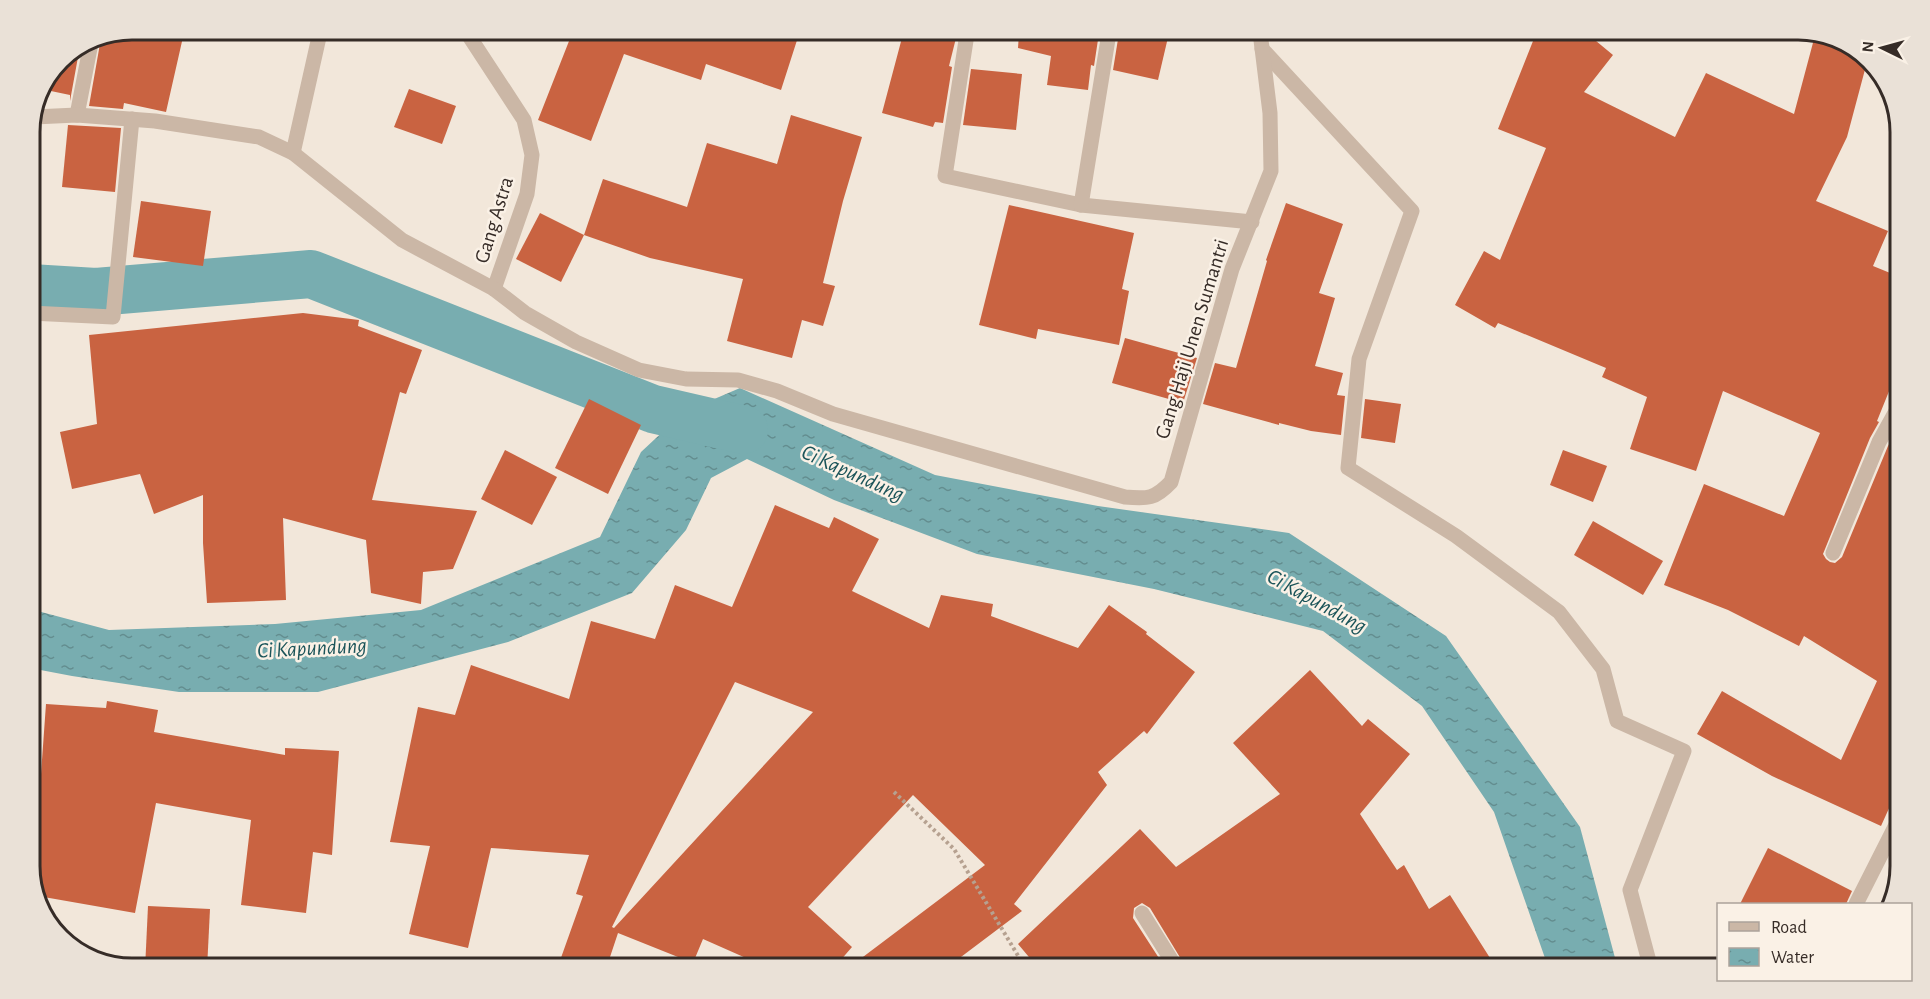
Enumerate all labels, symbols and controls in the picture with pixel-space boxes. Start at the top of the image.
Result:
north arrow [1852,18,1912,78]
text: N [1860,41,1877,53]
street label: Gang Astra [471,174,517,266]
street label: Gang Haji Unen Sumantri [1152,237,1232,441]
water label: Ci Kapundung [798,441,908,506]
water label: Ci Kapundung [1263,565,1370,638]
water label: Ci Kapundung [257,634,368,663]
legend [1717,903,1912,981]
text: Road [1771,919,1807,937]
text: Water [1771,949,1814,967]

